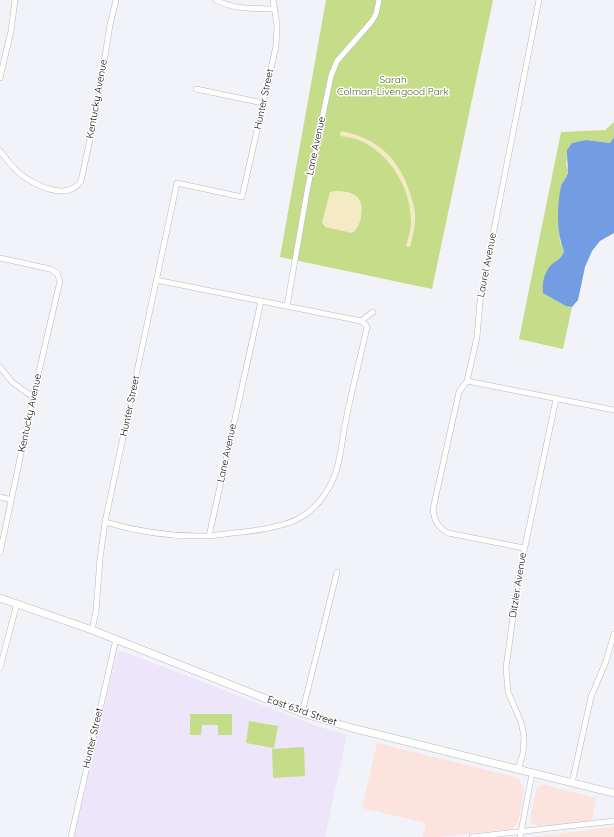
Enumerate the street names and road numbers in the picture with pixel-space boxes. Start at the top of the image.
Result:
street label: Kentucky Avenue [84,58,110,140]
street label: Hunter Street [252,68,276,130]
street label: Lane Avenue [304,116,328,176]
street label: Laurel Avenue [475,232,499,298]
street label: Kentucky Avenue [16,373,44,453]
street label: Hunter Street [118,375,142,437]
street label: Lane Avenue [215,423,239,483]
street label: Ditzler Avenue [507,551,529,619]
street label: East 63rd Street [266,693,338,729]
street label: Hunter Street [80,707,106,769]

